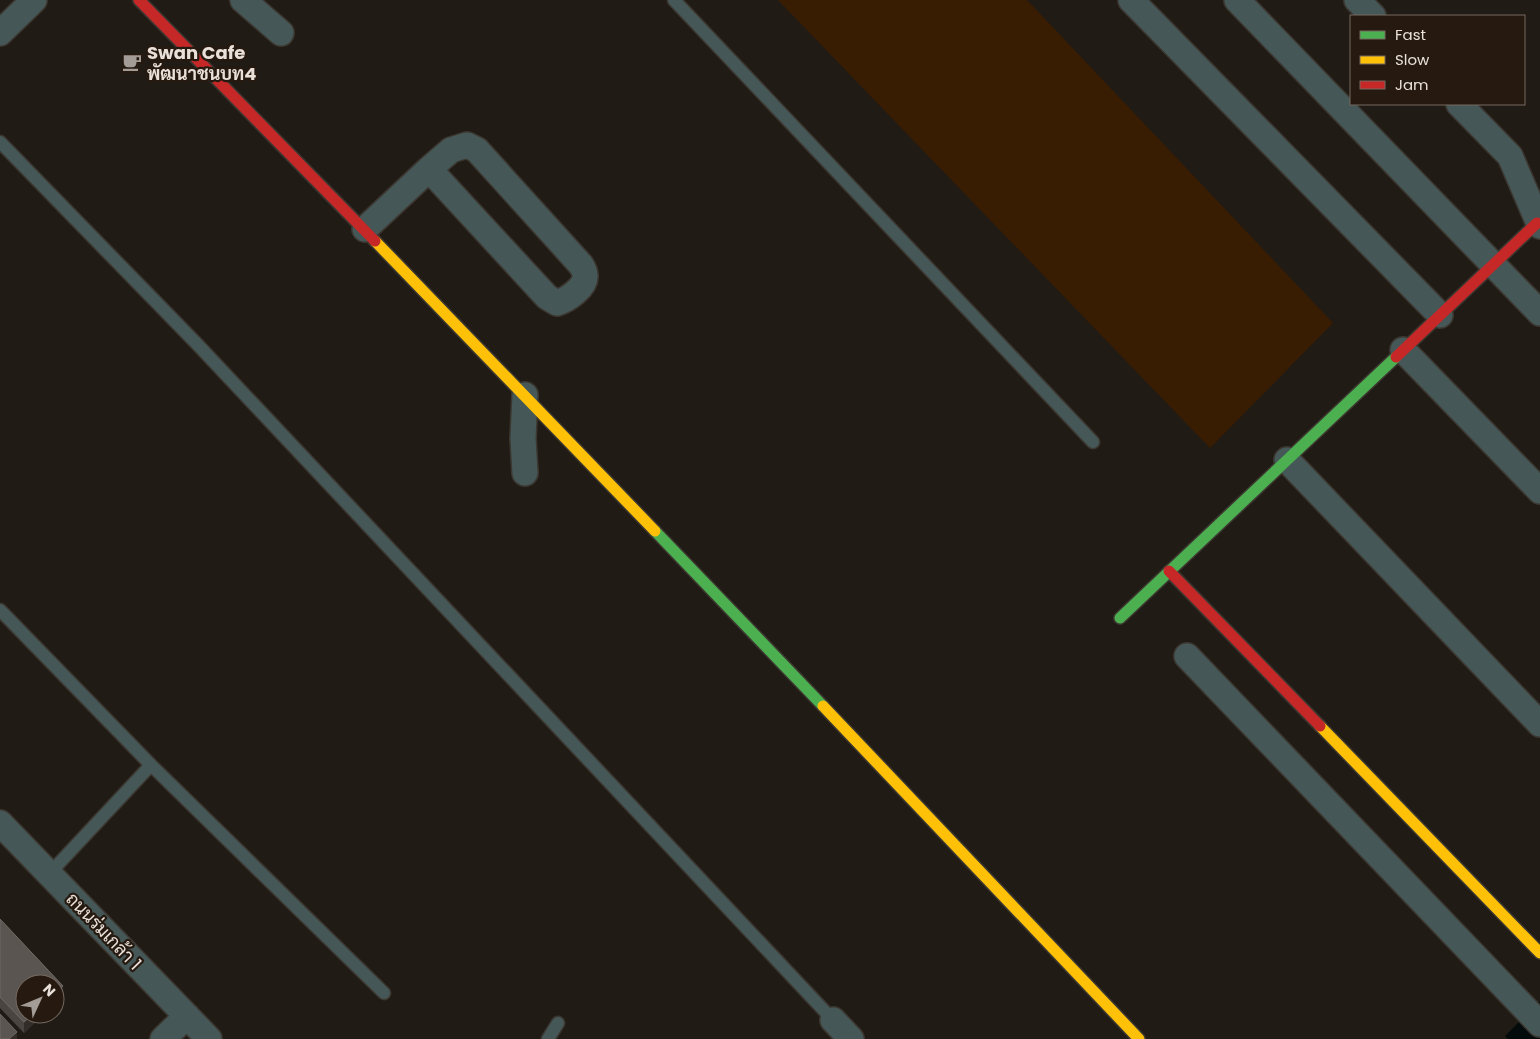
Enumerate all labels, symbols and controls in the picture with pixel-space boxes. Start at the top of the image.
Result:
legend [1350,15,1525,105]
text: Fast [1395,24,1426,45]
place label: Swan Cafe พัฒนาชนบท4 [147,40,256,86]
text: Slow [1395,49,1430,70]
cafe icon: Swan Cafe พัฒนาชนบท4 [121,51,143,73]
text: Jam [1395,74,1429,95]
street label: ถนนร่มเกล้า 1 [61,887,147,975]
north arrow [15,974,65,1024]
text: N [39,979,60,1001]

